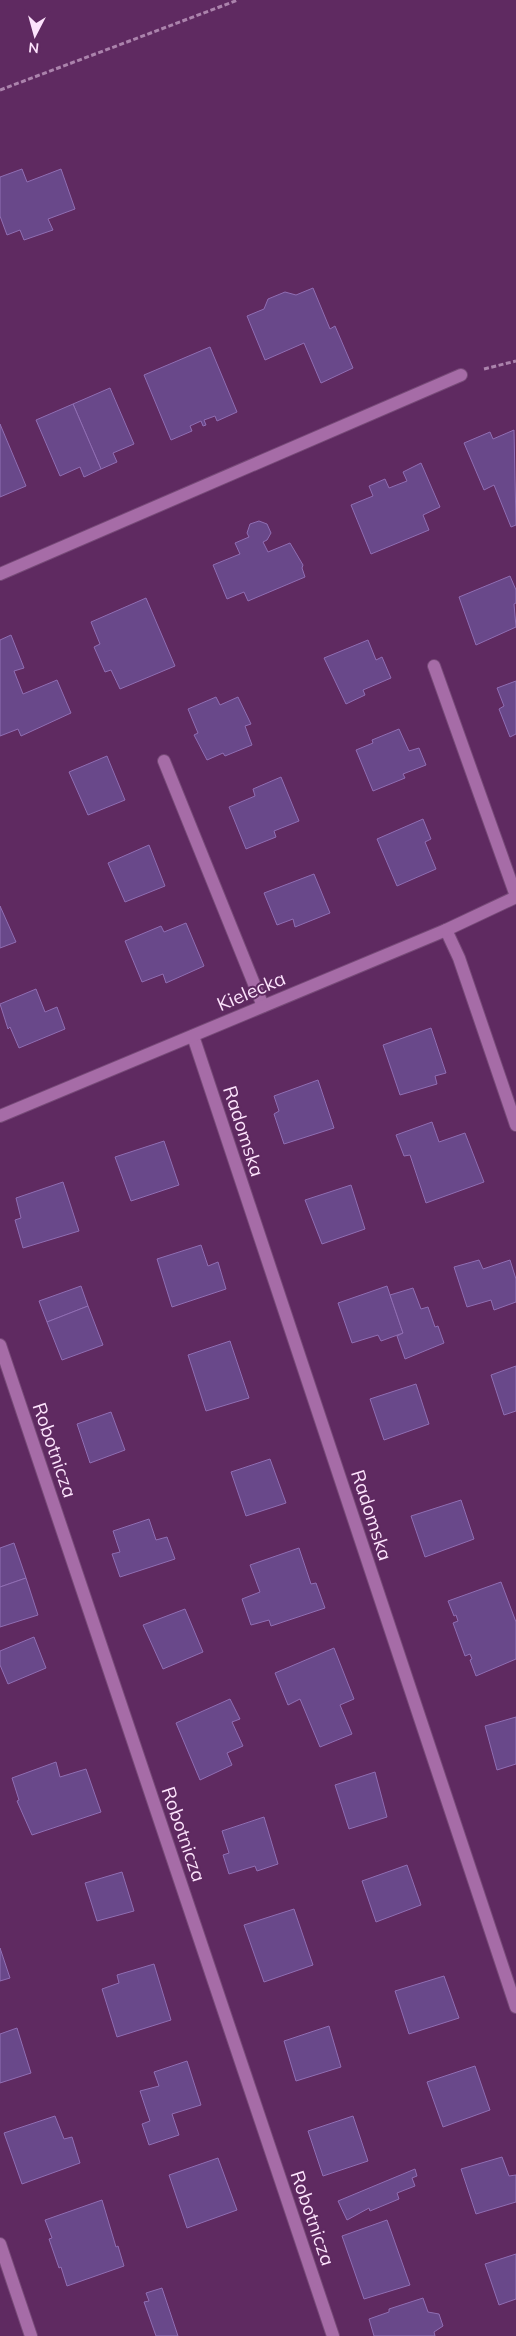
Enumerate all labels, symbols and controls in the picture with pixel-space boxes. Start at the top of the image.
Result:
north arrow [10,10,60,60]
text: N [27,38,40,57]
street label: Kielecka [213,966,289,1016]
street label: Radomska [218,1083,270,1179]
street label: Robotnicza [28,1399,82,1501]
street label: Radomska [346,1467,398,1563]
street label: Robotnicza [157,1783,211,1885]
street label: Robotnicza [286,2167,340,2269]

